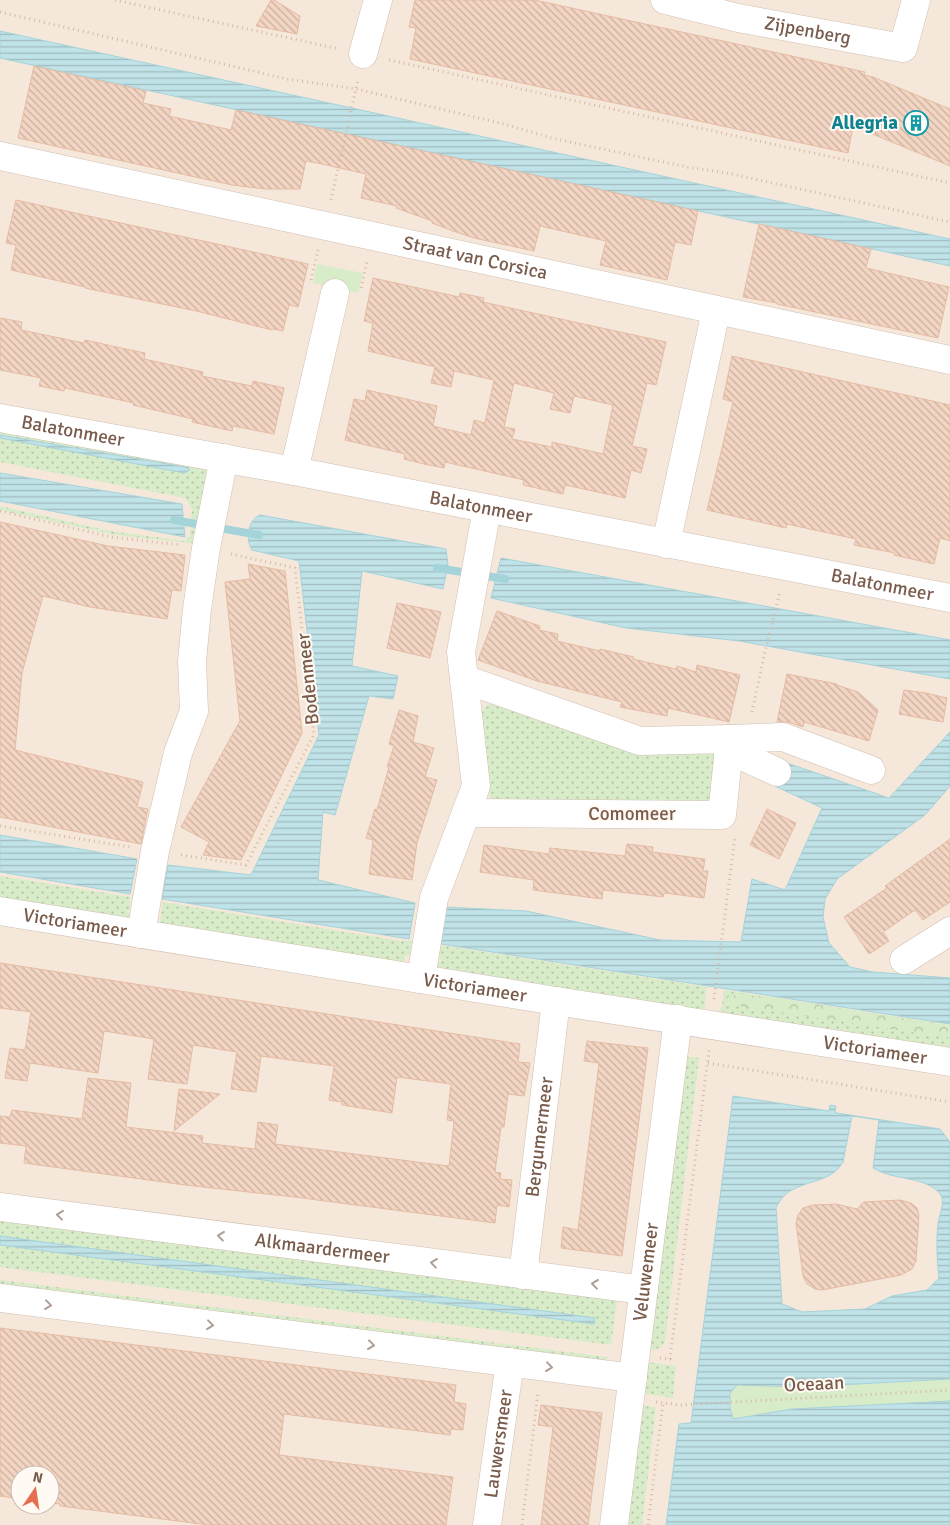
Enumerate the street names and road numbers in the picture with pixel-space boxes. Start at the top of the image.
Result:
street label: Zijpenberg [762,11,853,50]
street label: Straat van Corsica [401,231,550,285]
street label: Balatonmeer [19,410,126,452]
street label: Balatonmeer [427,485,534,529]
street label: Balatonmeer [829,563,936,607]
street label: Bodenmeer [291,632,325,726]
street label: Comomeer [588,802,676,826]
street label: Victoriameer [21,903,129,943]
street label: Victoriameer [421,968,528,1008]
street label: Victoriameer [821,1031,929,1070]
street label: Bergumermeer [520,1075,559,1199]
street label: Veluwemeer [628,1221,664,1323]
street label: Alkmaardermeer [254,1228,391,1269]
street label: Oceaan [783,1370,845,1398]
street label: Lauwersmeer [479,1388,518,1500]

